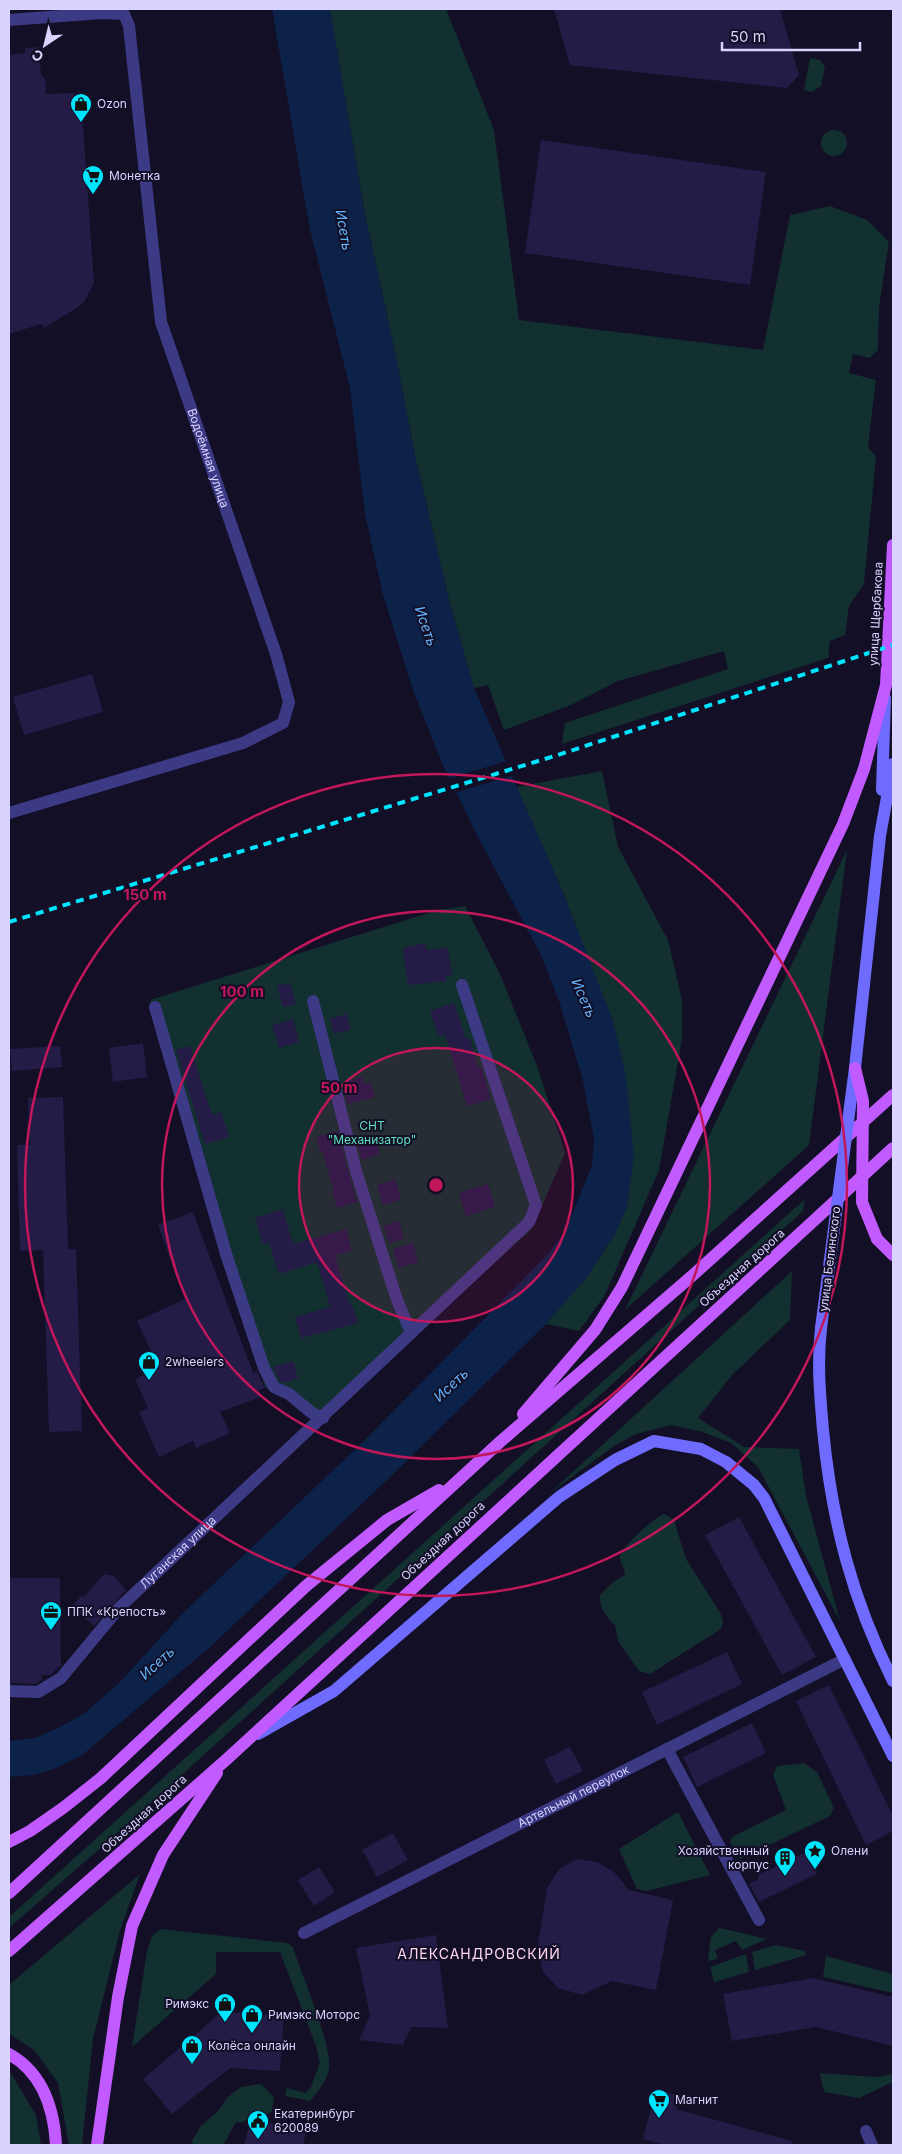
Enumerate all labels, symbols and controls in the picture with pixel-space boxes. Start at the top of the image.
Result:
north arrow [20,20,70,70]
scale bar [722,20,860,52]
text: 50 m [730,27,766,46]
text: С [28,46,46,66]
shop icon: Ozon [69,92,93,123]
place label: Ozon [97,96,127,111]
supermarket icon: Монетка [81,164,105,195]
place label: Монетка [109,168,160,183]
water label: Исеть [333,208,356,252]
street label: Водоёмная улица [184,406,233,510]
street label: улица Щербакова [865,562,886,666]
water label: Исеть [412,604,441,648]
text: 150 m [123,885,167,904]
water label: Исеть [568,976,601,1020]
text: 100 m [220,982,264,1001]
text: 50 m [321,1078,357,1097]
park label: СНТ "Механизатор" [328,1118,416,1147]
centre of rings [427,1176,445,1194]
street label: улица Белинского [816,1205,843,1312]
street label: Объездная дорога [696,1225,787,1310]
shop icon: 2wheelers [137,1350,161,1381]
place label: 2wheelers [165,1354,224,1369]
water label: Исеть [430,1364,472,1405]
street label: Объездная дорога [397,1498,488,1583]
street label: Луганская улица [136,1513,219,1591]
office icon: ППК «Крепость» [39,1600,63,1631]
place label: ППК «Крепость» [67,1604,166,1619]
water label: Исеть [136,1642,178,1683]
street label: Артельный переулок [515,1761,632,1831]
street label: Объездная дорога [98,1771,189,1856]
place icon: Олени [803,1839,827,1870]
place label: Хозяйственный корпус [678,1843,769,1872]
place label: Олени [831,1843,868,1858]
building icon: Хозяйственный корпус [773,1846,797,1877]
district label: АЛЕКСАНДРОВСКИЙ [397,1944,561,1962]
shop icon: Римэкс [213,1992,237,2023]
place label: Римэкс [165,1996,209,2011]
shop icon: Римэкс Моторс [240,2003,264,2034]
place label: Римэкс Моторс [268,2007,360,2022]
shop icon: Колёса онлайн [180,2034,204,2065]
place label: Колёса онлайн [208,2038,296,2053]
supermarket icon: Магнит [647,2088,671,2119]
place label: Магнит [675,2092,718,2107]
place label: Екатеринбург 620089 [274,2106,355,2135]
public building icon: Екатеринбург 620089 [246,2109,270,2140]

